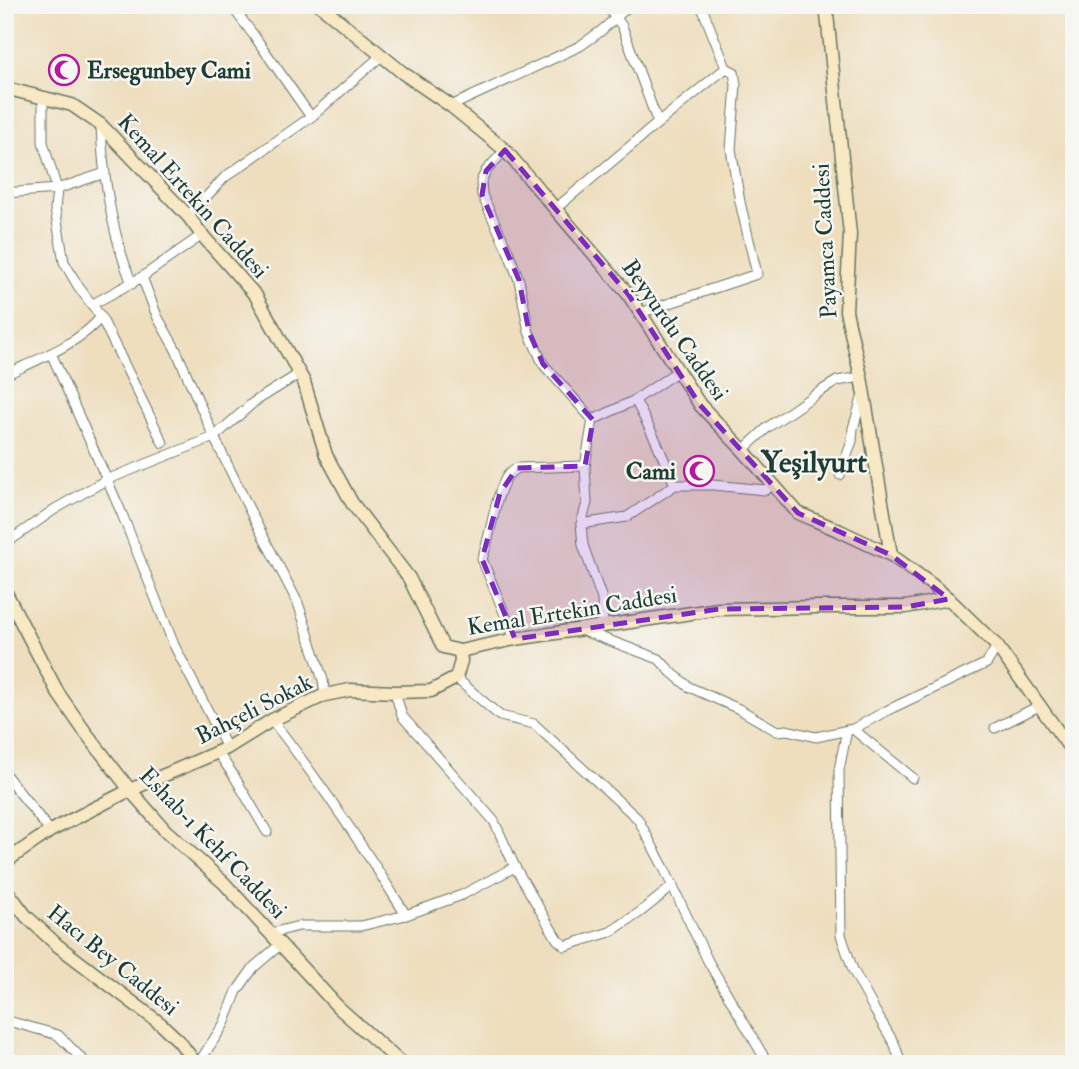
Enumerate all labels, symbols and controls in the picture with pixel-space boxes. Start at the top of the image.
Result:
mosque icon: Ersegunbey Cami [47,53,81,87]
place label: Ersegunbey Cami [87,56,251,86]
street label: Kemal Ertekin Caddesi [111,108,275,284]
street label: Payamca Caddesi [806,163,844,319]
street label: Beyyurdu Caddesi [616,254,734,406]
district label: Yeşilyurt [760,444,867,481]
mosque icon: Cami [682,454,716,488]
place label: Cami [626,457,676,486]
street label: Kemal Ertekin Caddesi [465,580,679,642]
street label: Bahçeli Sokak [191,667,317,751]
street label: Eshab-ı Kehf Caddesi [133,761,293,925]
street label: Hacı Bey Caddesi [41,898,185,1022]

